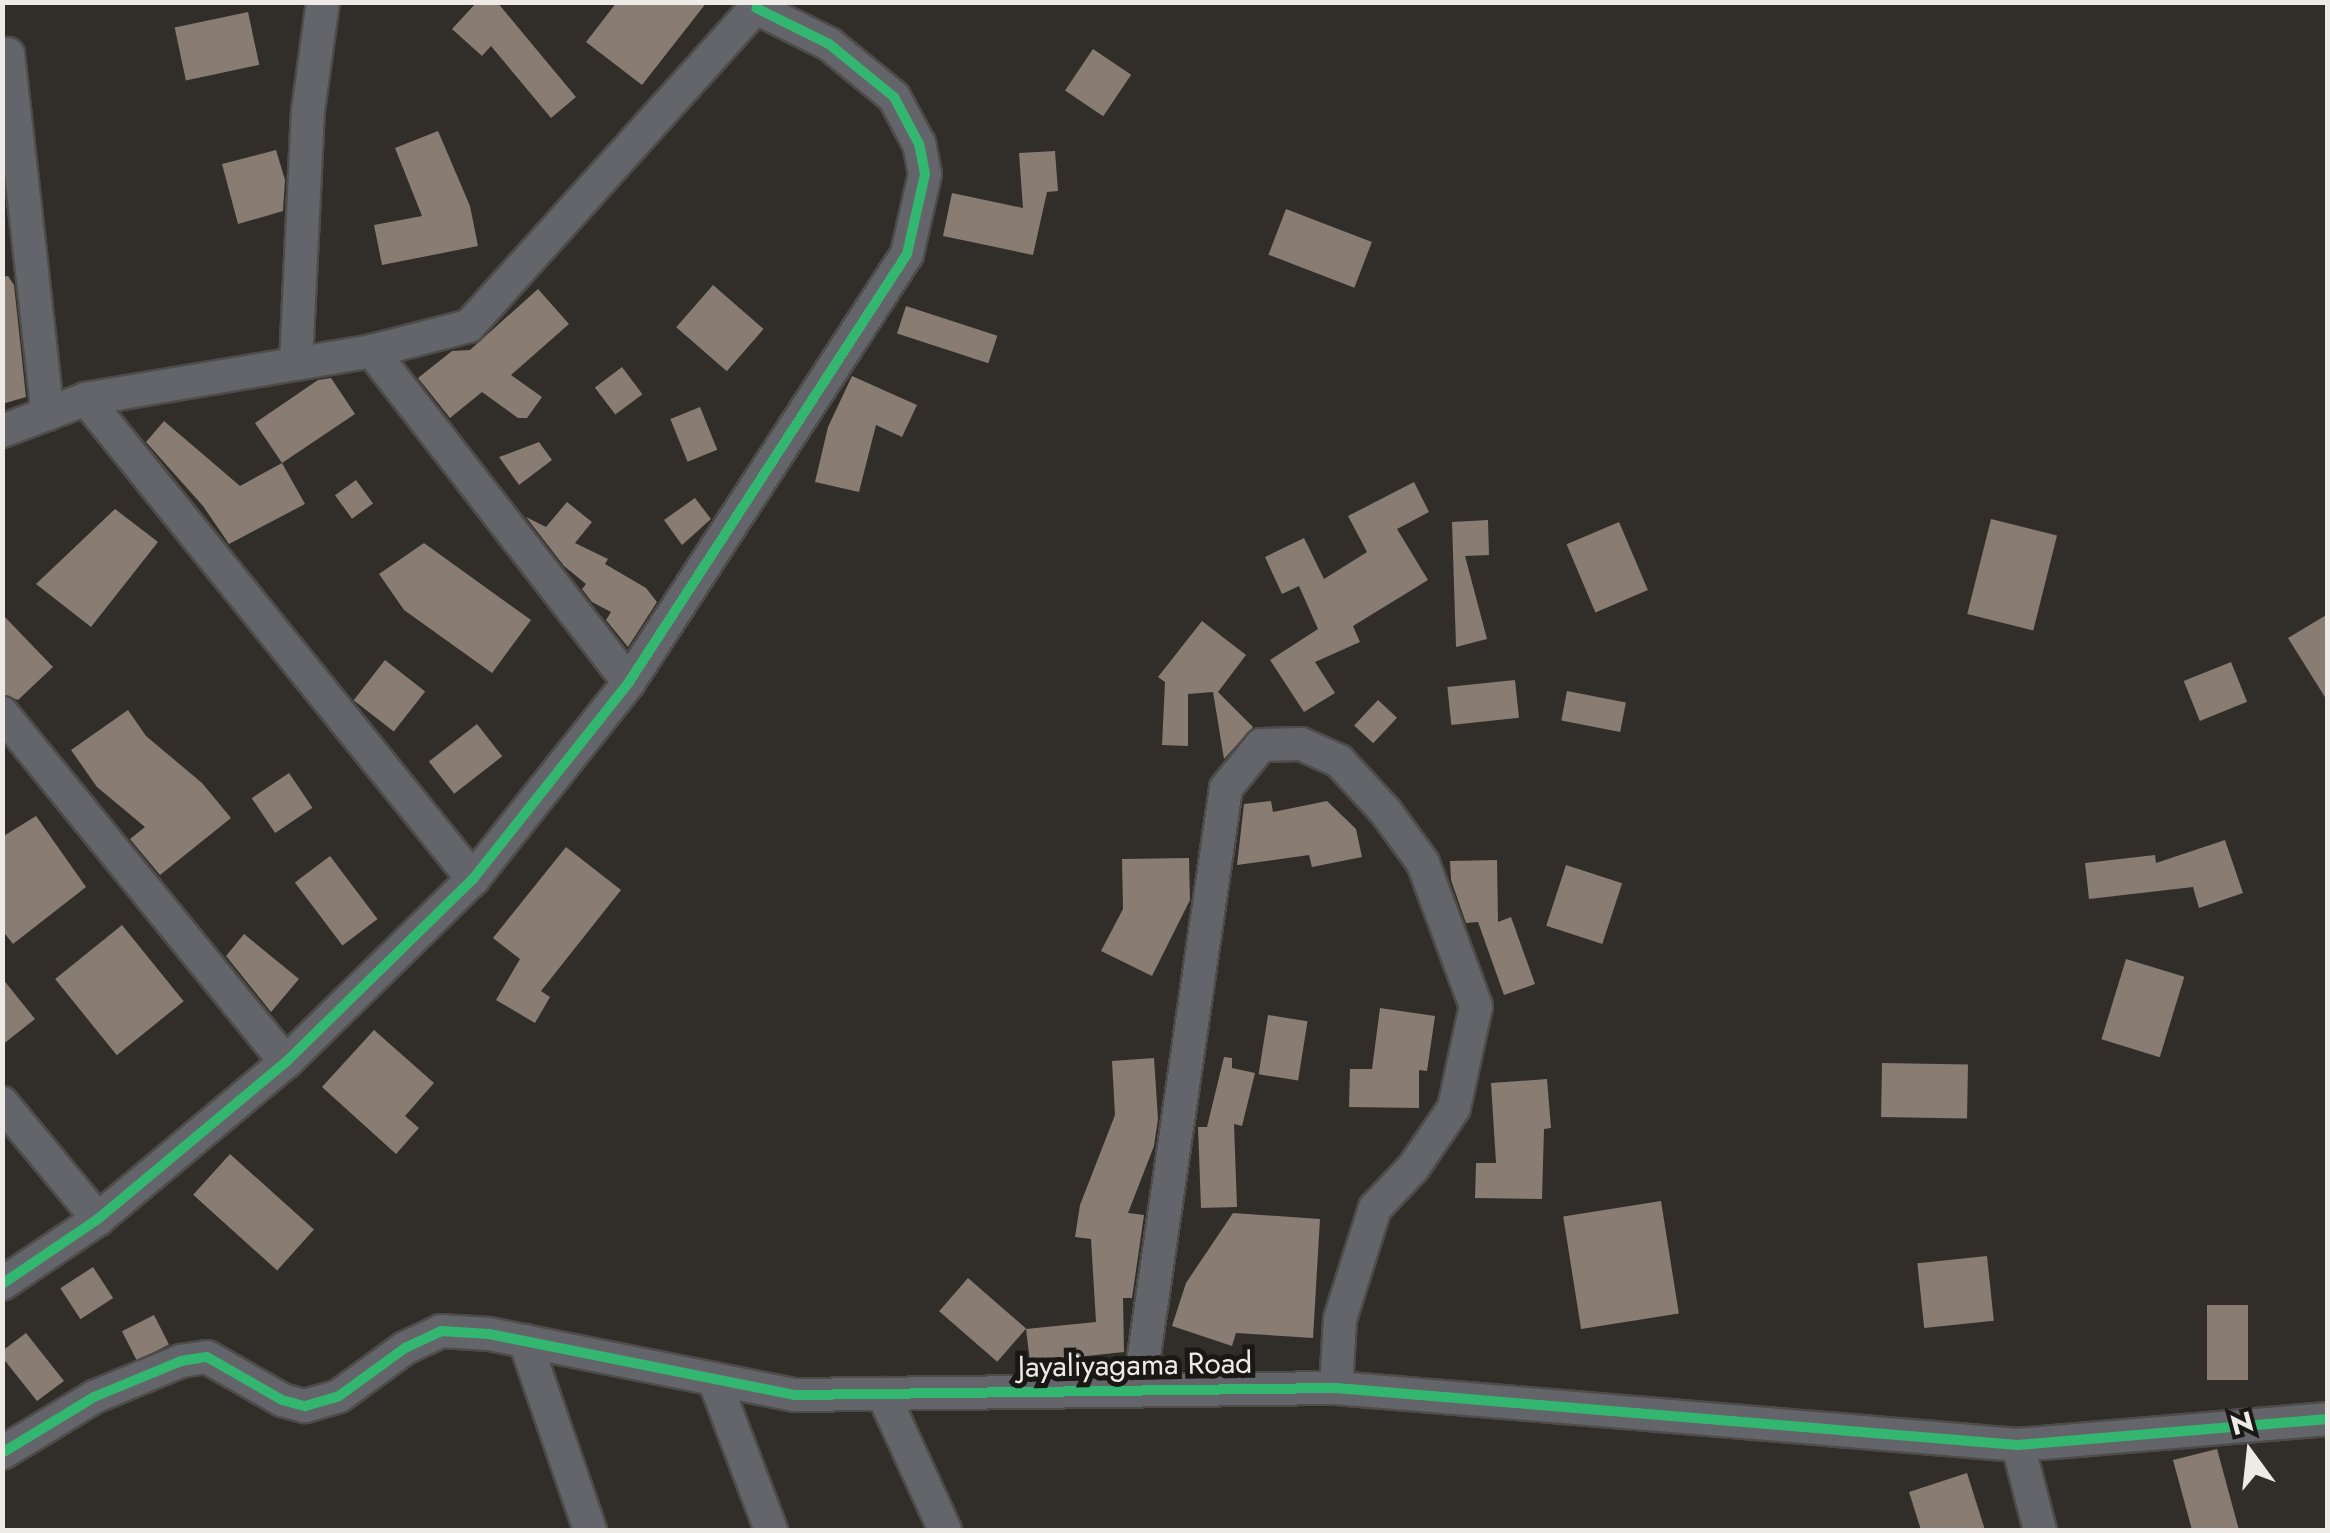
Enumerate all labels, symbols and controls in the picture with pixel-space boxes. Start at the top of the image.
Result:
street label: Jayaliyagama Road [1017,1345,1253,1385]
text: N [2226,1401,2258,1446]
north arrow [2200,1403,2300,1503]

